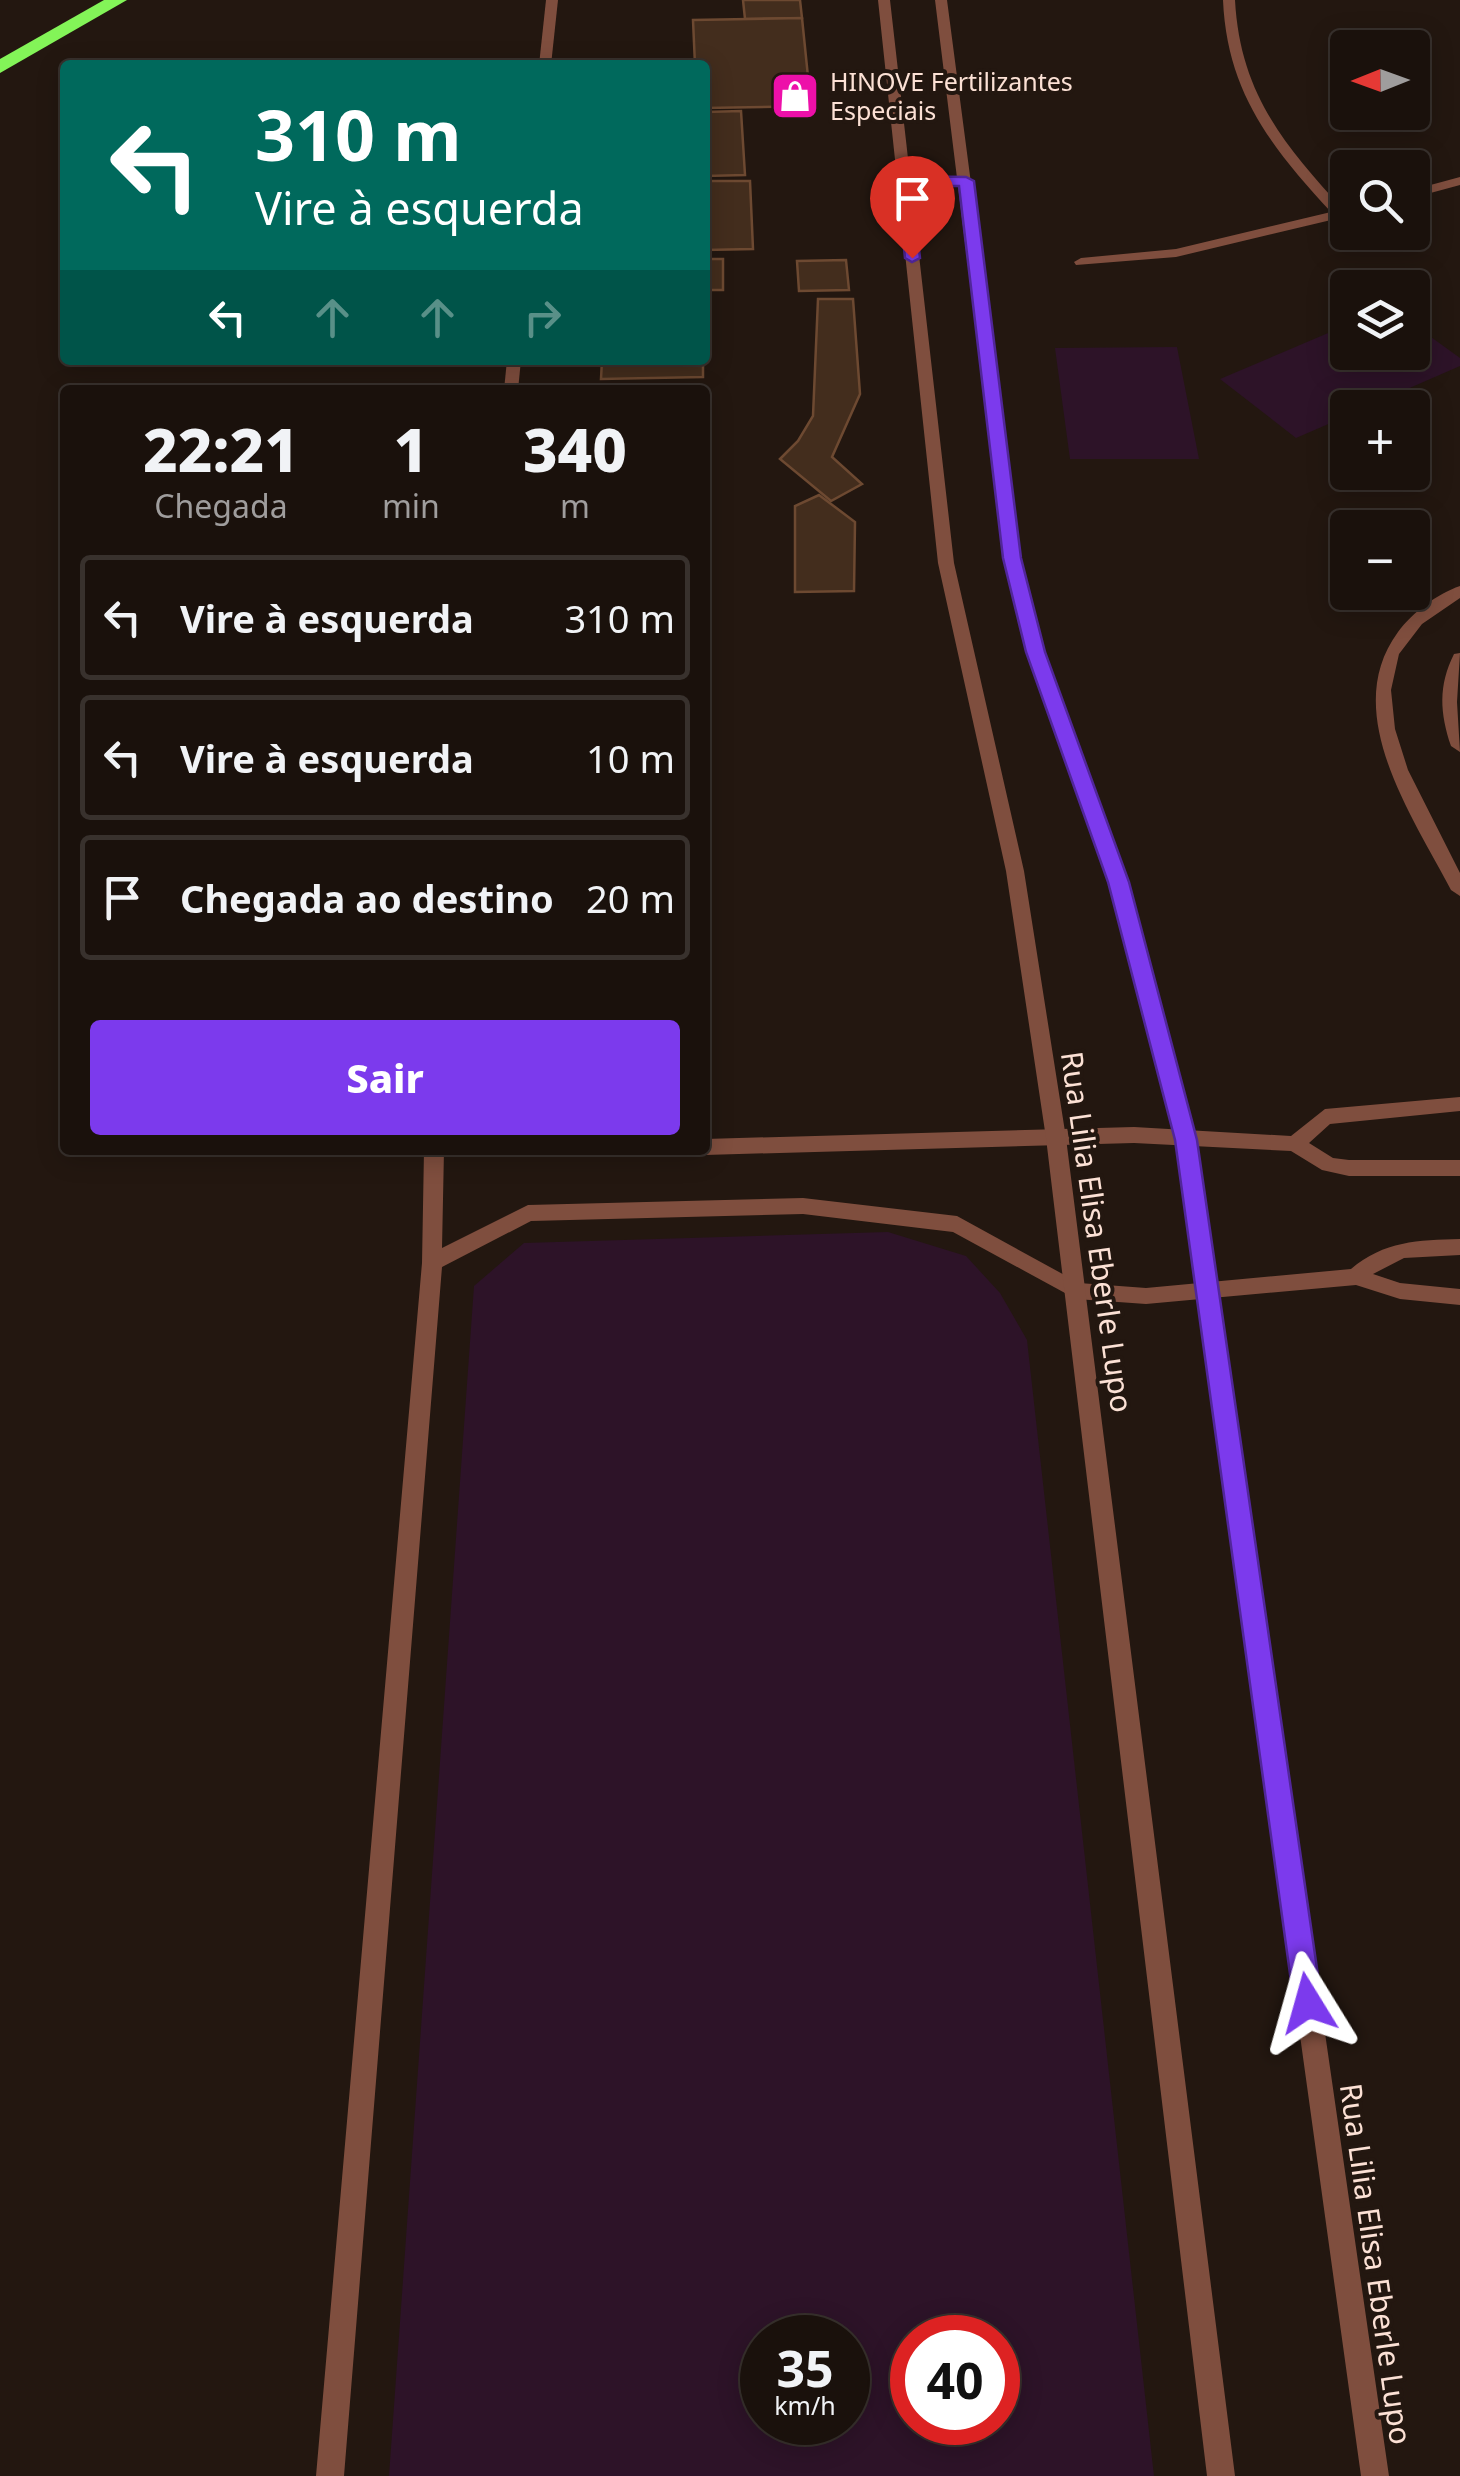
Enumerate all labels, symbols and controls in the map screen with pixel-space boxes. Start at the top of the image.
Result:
north arrow [1330,30,1430,130]
map controls [1330,30,1430,610]
place label: HINOVE Fertilizantes Especiais [830,64,1073,127]
shop icon: HINOVE Fertilizantes Especiais [769,70,821,122]
text: 310 m [255,86,462,182]
icon: left [90,100,220,230]
button: search [1330,150,1430,250]
pin [870,156,955,259]
icon: arrive [885,171,940,226]
text: Vire à esquerda [255,177,584,238]
button: layers [1330,270,1430,370]
icon: left [200,290,255,345]
icon: ahead [305,290,360,345]
icon: ahead [410,290,465,345]
icon: right [515,290,570,345]
button: + [1330,390,1430,490]
text: 22:21 [143,408,299,490]
text: 1 [394,408,428,490]
text: 340 [523,408,627,490]
text: Chegada [154,484,288,527]
text: min [382,484,440,527]
text: m [560,484,590,527]
button: − [1330,510,1430,610]
icon: left [95,590,150,645]
text: Vire à esquerda [180,592,474,644]
text: 310 m [564,592,675,644]
icon: left [95,730,150,785]
text: Vire à esquerda [180,732,474,784]
text: 10 m [586,732,675,784]
icon: arrive [95,870,150,925]
text: Chegada ao destino [180,872,554,924]
text: 20 m [586,872,675,924]
button: Sair [90,1020,680,1135]
street label: Rua Lilia Elisa Eberle Lupo [1052,1049,1143,1415]
position arrow [1256,1951,1360,2055]
street label: Rua Lilia Elisa Eberle Lupo [1331,2081,1422,2447]
speed limit sign: 40 [890,2315,1020,2445]
text: 35 [776,2334,834,2402]
text: km/h [774,2388,836,2422]

